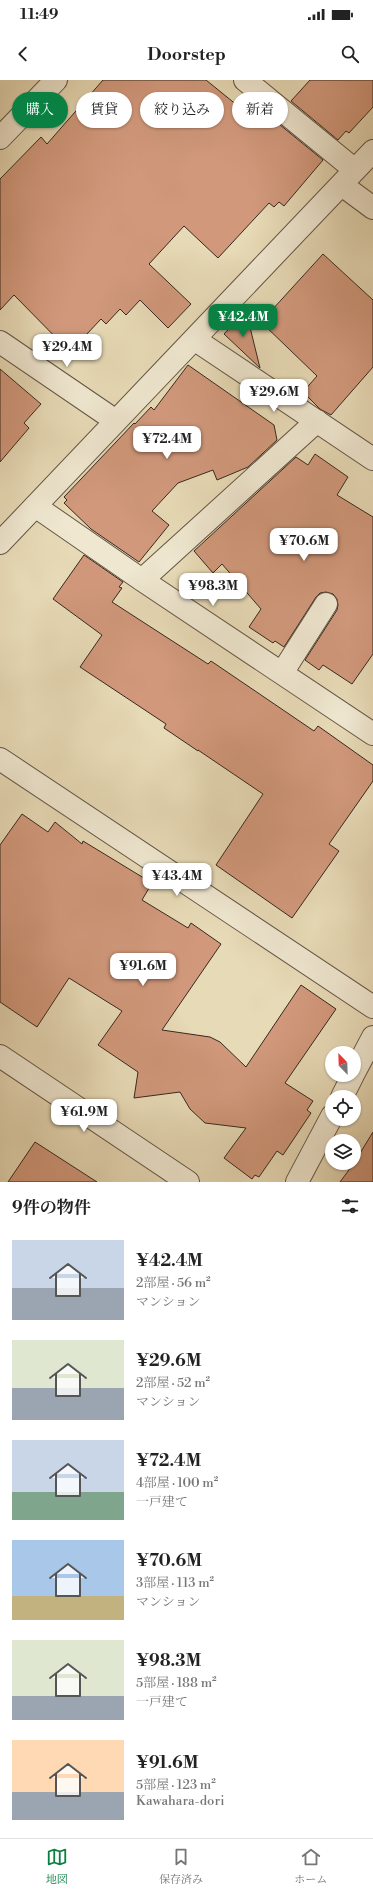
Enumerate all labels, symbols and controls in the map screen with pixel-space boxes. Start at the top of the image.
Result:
text: 11:49 [20,5,59,24]
icon: back [12,43,34,65]
text: Doorstep [147,43,226,66]
icon: search [339,43,361,65]
chip: 購入 [12,92,68,128]
chip: 賃貸 [76,92,132,128]
chip: 絞り込み [140,92,224,128]
chip: 新着 [232,92,288,128]
pin: ¥42.4M [210,304,276,338]
text: ¥42.4M [217,309,269,325]
pin: ¥29.4M [34,334,100,368]
text: ¥29.4M [42,339,92,355]
pin: ¥29.6M [241,379,307,413]
text: ¥29.6M [249,384,299,400]
pin: ¥72.4M [134,426,200,460]
text: ¥72.4M [142,431,192,447]
pin: ¥70.6M [271,528,337,562]
text: ¥70.6M [279,533,329,549]
pin: ¥98.3M [180,573,246,607]
text: ¥98.3M [188,578,238,594]
pin: ¥43.4M [144,863,210,897]
text: ¥43.4M [152,868,202,884]
pin: ¥91.6M [110,953,176,987]
text: ¥91.6M [119,958,167,974]
north arrow [325,1046,361,1082]
map controls [325,1046,361,1170]
button: locate [325,1090,361,1126]
pin: ¥61.9M [51,1099,117,1133]
text: ¥61.9M [60,1104,108,1120]
button: layers [325,1134,361,1170]
icon: filters [339,1195,361,1217]
text: 9件の物件 [12,1197,91,1219]
text: ¥42.4M [136,1250,203,1272]
icon: home [44,1256,92,1304]
text: 2部屋 · 56 m² [136,1275,211,1291]
text: マンション [136,1294,200,1310]
text: ¥29.6M [136,1350,201,1372]
icon: home [44,1356,92,1404]
text: 2部屋 · 52 m² [136,1375,210,1391]
text: マンション [136,1394,200,1410]
text: ¥72.4M [136,1450,201,1472]
icon: home [44,1456,92,1504]
text: 4部屋 · 100 m² [136,1475,218,1491]
text: 一戸建て [136,1494,188,1510]
text: ¥70.6M [136,1550,202,1572]
icon: home [44,1556,92,1604]
text: 3部屋 · 113 m² [136,1575,214,1591]
text: マンション [136,1594,200,1610]
text: ¥98.3M [136,1650,201,1672]
icon: home [44,1656,92,1704]
text: 5部屋 · 188 m² [136,1675,217,1691]
text: 一戸建て [136,1694,188,1710]
text: ¥91.6M [136,1752,199,1774]
icon: home [44,1756,92,1804]
text: 5部屋 · 123 m² [136,1777,216,1793]
text: Kawahara-dori [136,1793,225,1809]
tab: 地図 [46,1846,68,1887]
tab: 保存済み [159,1846,203,1887]
tab: ホーム [294,1846,327,1887]

